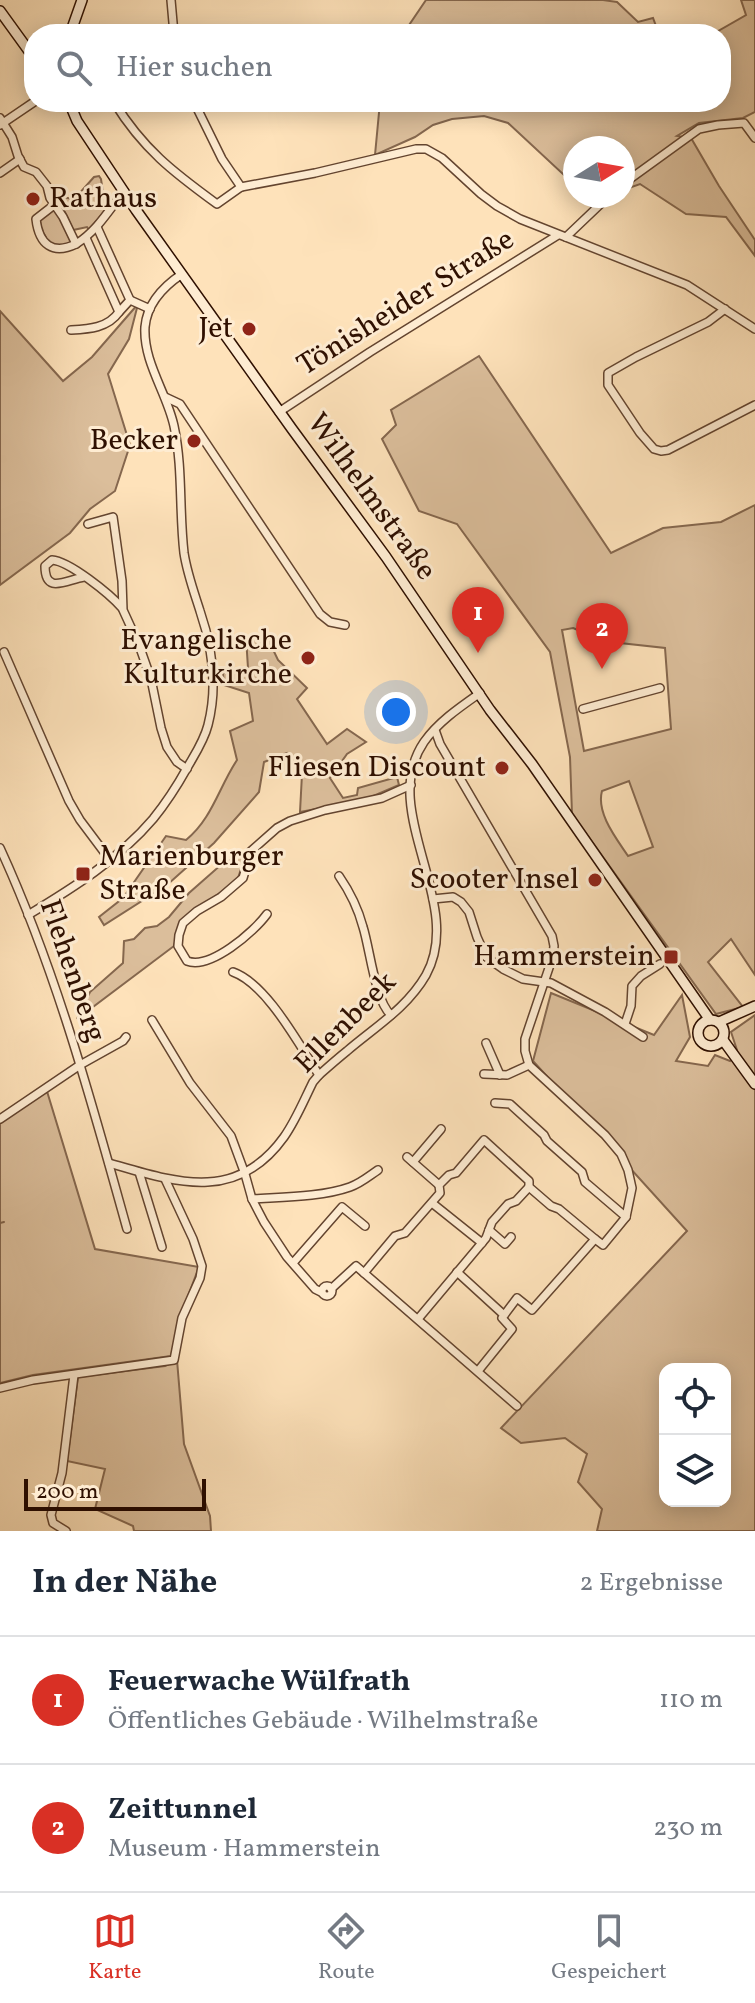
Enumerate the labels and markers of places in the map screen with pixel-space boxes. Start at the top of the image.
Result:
place label: Rathaus [49,178,157,220]
marker: Rathaus [24,190,42,208]
place label: Jet [198,308,233,350]
marker: Jet [240,320,258,338]
place label: Becker [90,420,178,462]
marker: Becker [185,432,203,450]
pin: 1 [452,587,504,653]
pin: 2 [576,603,628,669]
place label: Evangelische Kulturkirche [120,620,292,696]
marker: Evangelische Kulturkirche [299,649,317,667]
place label: Fliesen Discount [267,747,486,789]
marker: Fliesen Discount [493,759,511,777]
place label: Marienburger Straße [99,836,284,912]
place label: Scooter Insel [410,859,579,901]
marker: Marienburger Straße [74,865,92,883]
marker: Scooter Insel [586,871,604,889]
place label: Hammerstein [473,936,655,978]
marker: Hammerstein [662,948,680,966]

